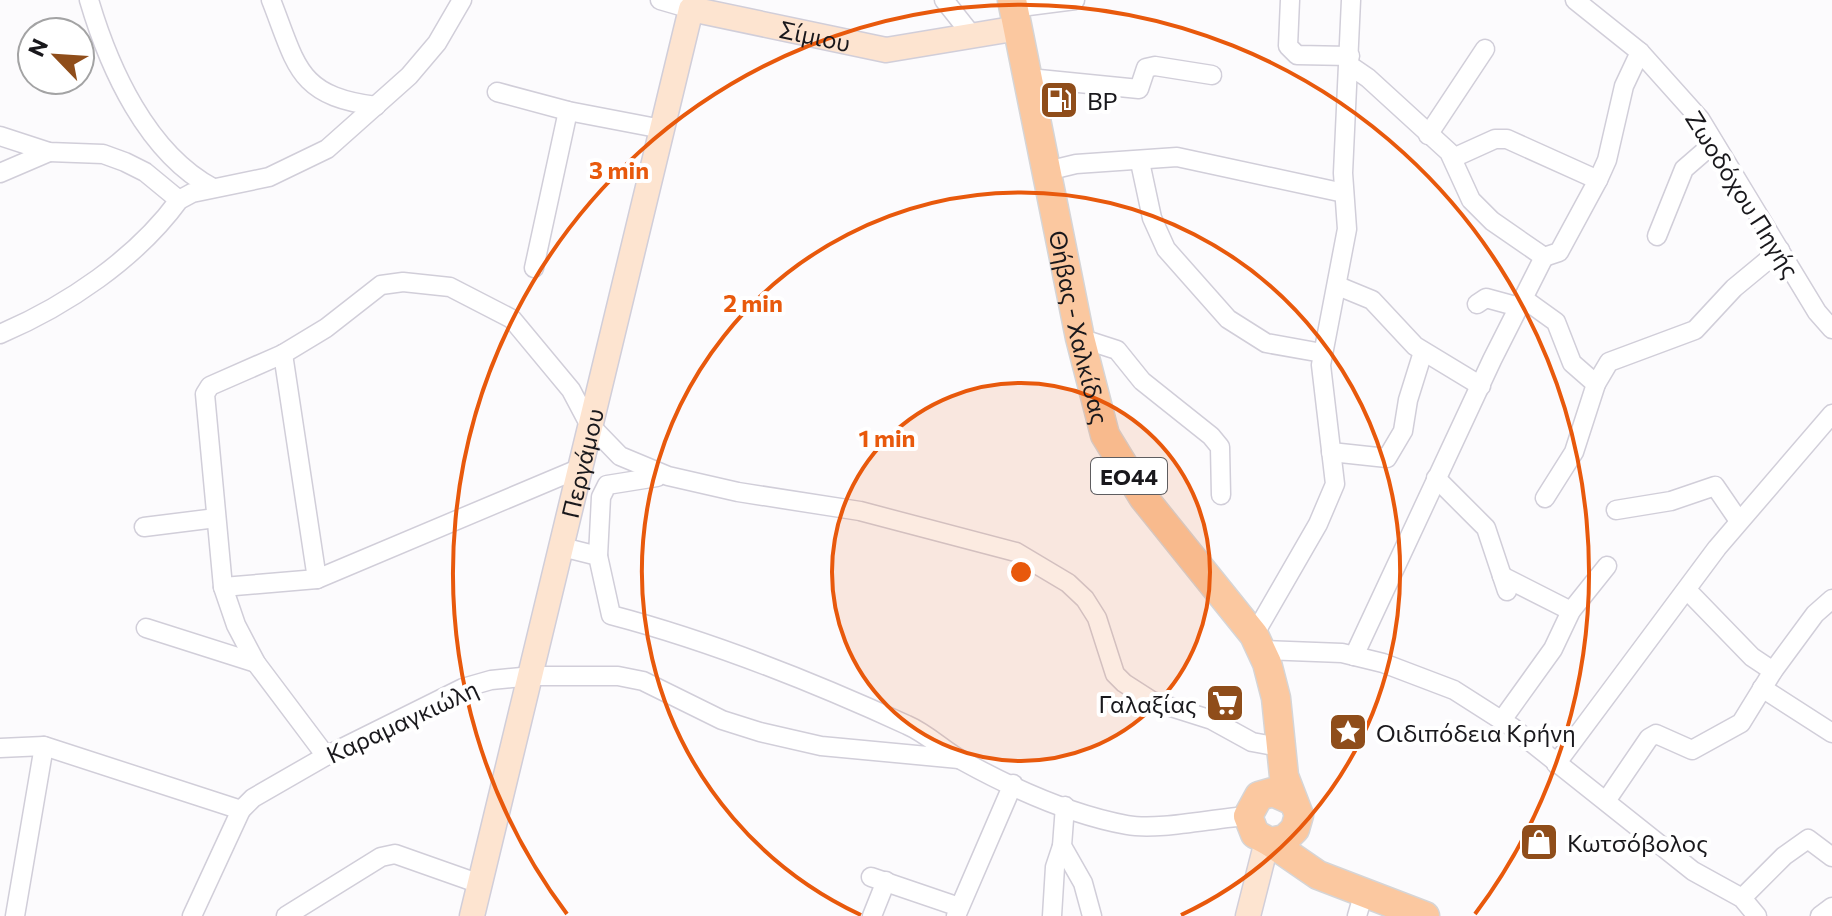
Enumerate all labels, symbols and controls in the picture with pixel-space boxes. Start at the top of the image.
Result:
street label: Σίμιου [777,14,853,57]
north arrow [16,16,96,96]
text: N [22,34,53,61]
fuel station icon: BP [1038,79,1080,121]
place label: BP [1087,86,1118,115]
street label: Ζωοδόχου Πηγής [1680,105,1806,283]
text: 3 min [589,155,649,184]
street label: Θήβας - Χαλκίδας [1044,228,1116,427]
text: 2 min [723,288,783,317]
street label: Περγάμου [554,405,609,521]
text: 1 min [859,423,915,452]
road number: ΕΟ44 [1091,458,1167,494]
centre of rings [1007,558,1035,586]
street label: Καραμαγκιώλη [322,673,482,769]
supermarket icon: Γαλαξίας [1204,682,1246,724]
place label: Γαλαξίας [1098,689,1197,718]
place icon: Οιδιπόδεια Κρήνη [1327,711,1369,753]
place label: Οιδιπόδεια Κρήνη [1376,718,1576,747]
shop icon: Κωτσόβολος [1518,821,1560,863]
place label: Κωτσόβολος [1567,828,1708,857]

